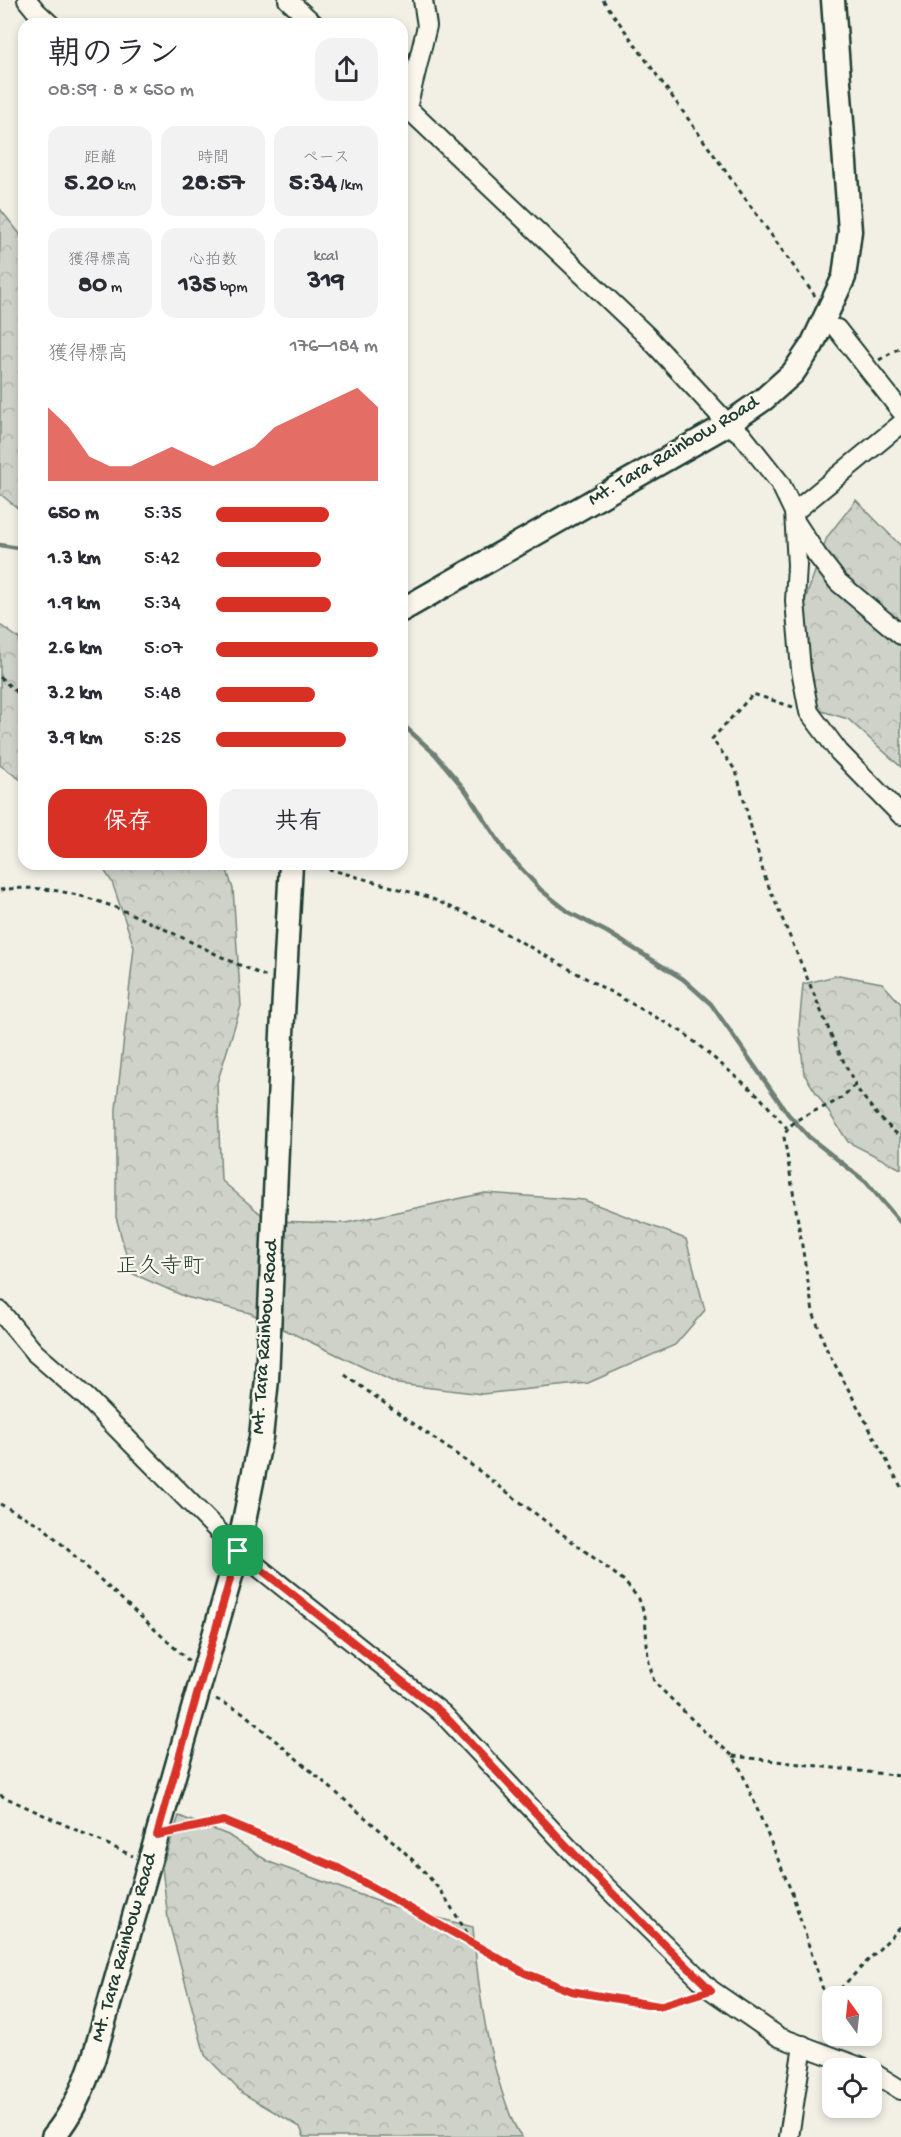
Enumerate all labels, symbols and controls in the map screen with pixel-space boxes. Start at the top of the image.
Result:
text: 朝のラン [48,38,180,76]
button: share [315,38,378,101]
text: 08:59 · 8 × 650 m [48,80,194,103]
text: 距離 [84,150,116,169]
text: 時間 [197,150,229,169]
text: ペース [302,150,350,169]
text: 5.20 [64,169,114,200]
text: 28:57 [182,169,244,200]
text: 5:34 [289,169,337,200]
text: km [114,177,136,196]
text: /km [337,177,363,196]
text: kcal [314,248,338,267]
text: 獲得標高 [68,252,132,271]
text: 心拍数 [189,252,237,271]
text: 319 [307,267,345,298]
text: 80 [78,271,107,302]
text: 135 [178,271,216,302]
text: m [107,279,122,298]
text: bpm [216,279,248,298]
text: 176–184 m [290,336,378,359]
text: 獲得標高 [48,344,128,367]
street label: Mt. Tara Rainbow Road [584,391,765,512]
text: 650 m [48,503,99,526]
text: 5:35 [144,503,182,526]
text: 1.3 km [48,548,101,571]
text: 5:42 [144,548,180,571]
text: 1.9 km [48,593,100,616]
text: 5:34 [144,593,181,616]
text: 2.6 km [48,638,102,661]
text: 5:07 [144,638,183,661]
text: 3.2 km [48,683,102,706]
text: 5:48 [144,683,181,706]
text: 3.9 km [48,728,103,751]
text: 5:25 [144,728,181,751]
button: 保存 [48,789,207,858]
button: 共有 [219,789,378,858]
street label: Mt. Tara Rainbow Road [248,1237,284,1435]
district label: 正久寺町 [116,1254,204,1281]
pin [212,1525,263,1576]
icon: arrive [221,1534,254,1567]
street label: Mt. Tara Rainbow Road [87,1849,164,2045]
north arrow [822,1986,882,2046]
map controls [822,1986,882,2118]
button: locate [822,2058,882,2118]

